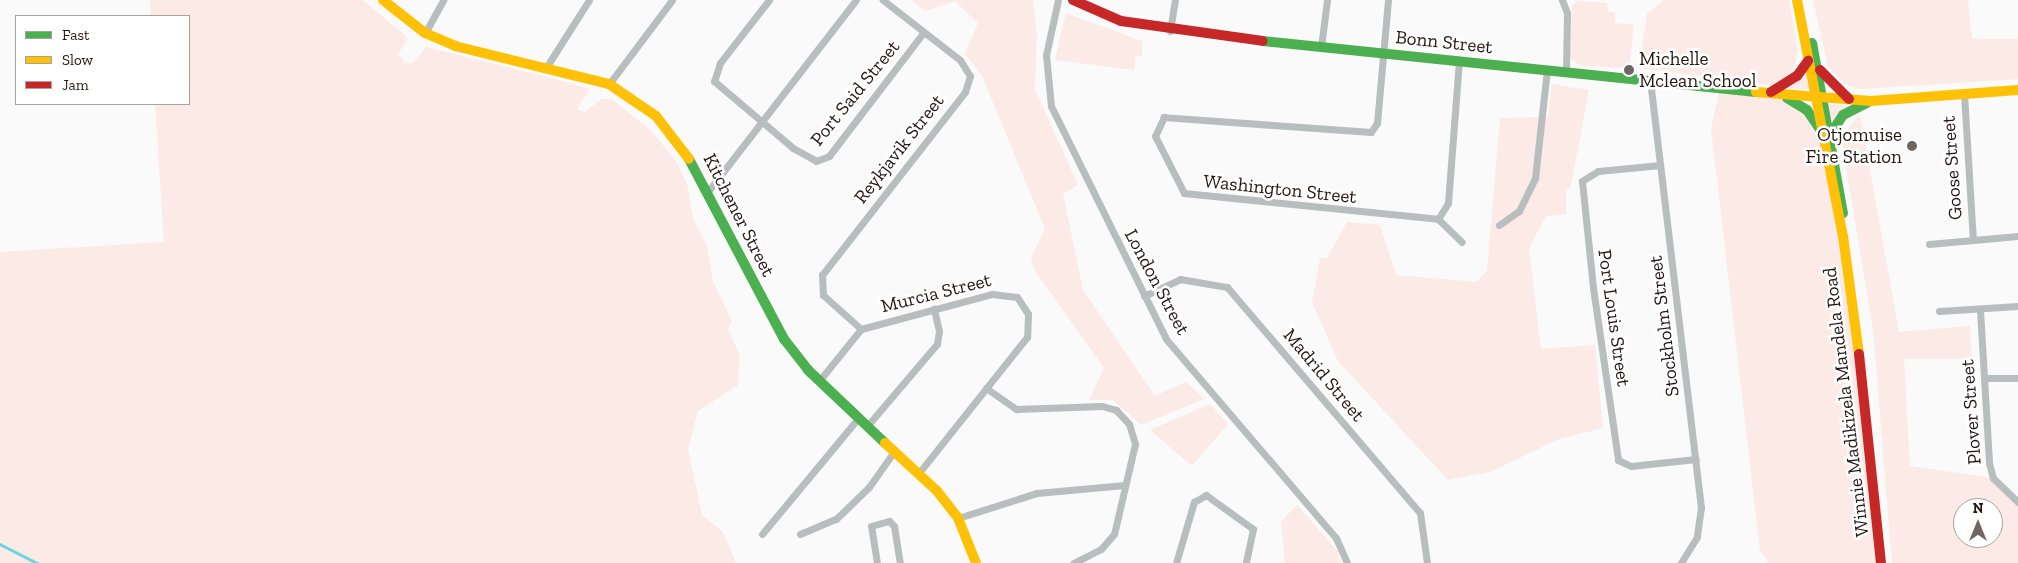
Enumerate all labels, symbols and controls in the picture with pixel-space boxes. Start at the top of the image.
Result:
legend [15,15,190,105]
text: Fast [62,26,90,44]
street label: Bonn Street [1394,26,1494,58]
street label: Port Said Street [806,36,904,150]
place label: Michelle Mclean School [1639,48,1757,92]
text: Slow [62,51,93,69]
marker: Michelle Mclean School [1623,64,1635,76]
text: Jam [62,76,89,94]
street label: Reykjavik Street [849,90,949,208]
street label: Goose Street [1937,115,1967,221]
place label: Otjomuise Fire Station [1805,124,1902,168]
marker: Otjomuise Fire Station [1906,140,1918,152]
street label: Kitchener Street [698,150,780,280]
street label: Washington Street [1202,170,1358,208]
street label: London Street [1120,225,1194,339]
street label: Port Louis Street [1593,248,1635,388]
street label: Stockholm Street [1644,254,1684,398]
street label: Winnie Madikizela Mandela Road [1818,266,1874,538]
street label: Murcia Street [879,268,993,318]
street label: Madrid Street [1279,324,1369,426]
street label: Plover Street [1956,358,1986,466]
north arrow [1953,498,2003,548]
text: N [1973,500,1983,517]

